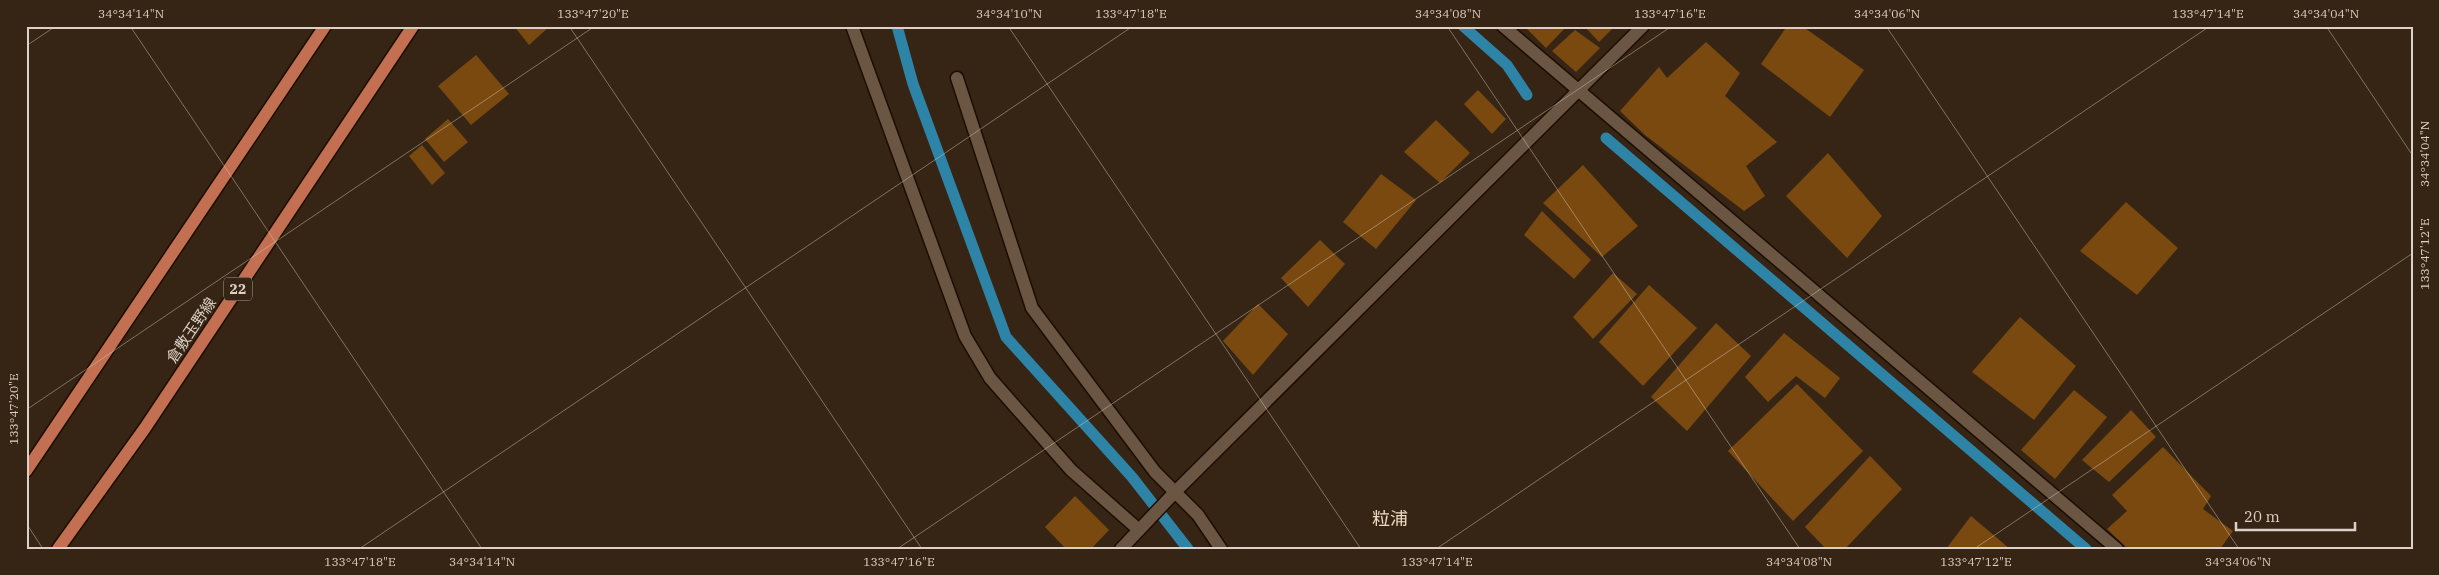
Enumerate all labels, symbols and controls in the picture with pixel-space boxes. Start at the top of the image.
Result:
text: 34°34'14"N [98,6,164,21]
text: 133°47'20"E [557,6,629,21]
text: 34°34'10"N [976,6,1042,21]
text: 133°47'18"E [1095,6,1167,21]
text: 34°34'08"N [1415,6,1481,21]
text: 133°47'16"E [1634,6,1706,21]
text: 34°34'06"N [1854,6,1920,21]
text: 133°47'14"E [2172,6,2244,21]
text: 34°34'04"N [2293,6,2359,21]
text: 34°34'04"N [2417,121,2432,187]
text: 133°47'12"E [2417,218,2432,290]
road number: 22 [224,278,252,300]
street label: 倉敷玉野線 [162,294,220,366]
text: 133°47'20"E [6,373,21,445]
scale bar [2236,500,2355,532]
district label: 粒浦 [1372,507,1408,530]
text: 20 m [2244,507,2280,526]
text: 133°47'18"E [324,554,396,569]
text: 34°34'14"N [449,554,515,569]
text: 133°47'16"E [863,554,935,569]
text: 133°47'14"E [1401,554,1473,569]
text: 34°34'08"N [1766,554,1832,569]
text: 133°47'12"E [1940,554,2012,569]
text: 34°34'06"N [2205,554,2271,569]

